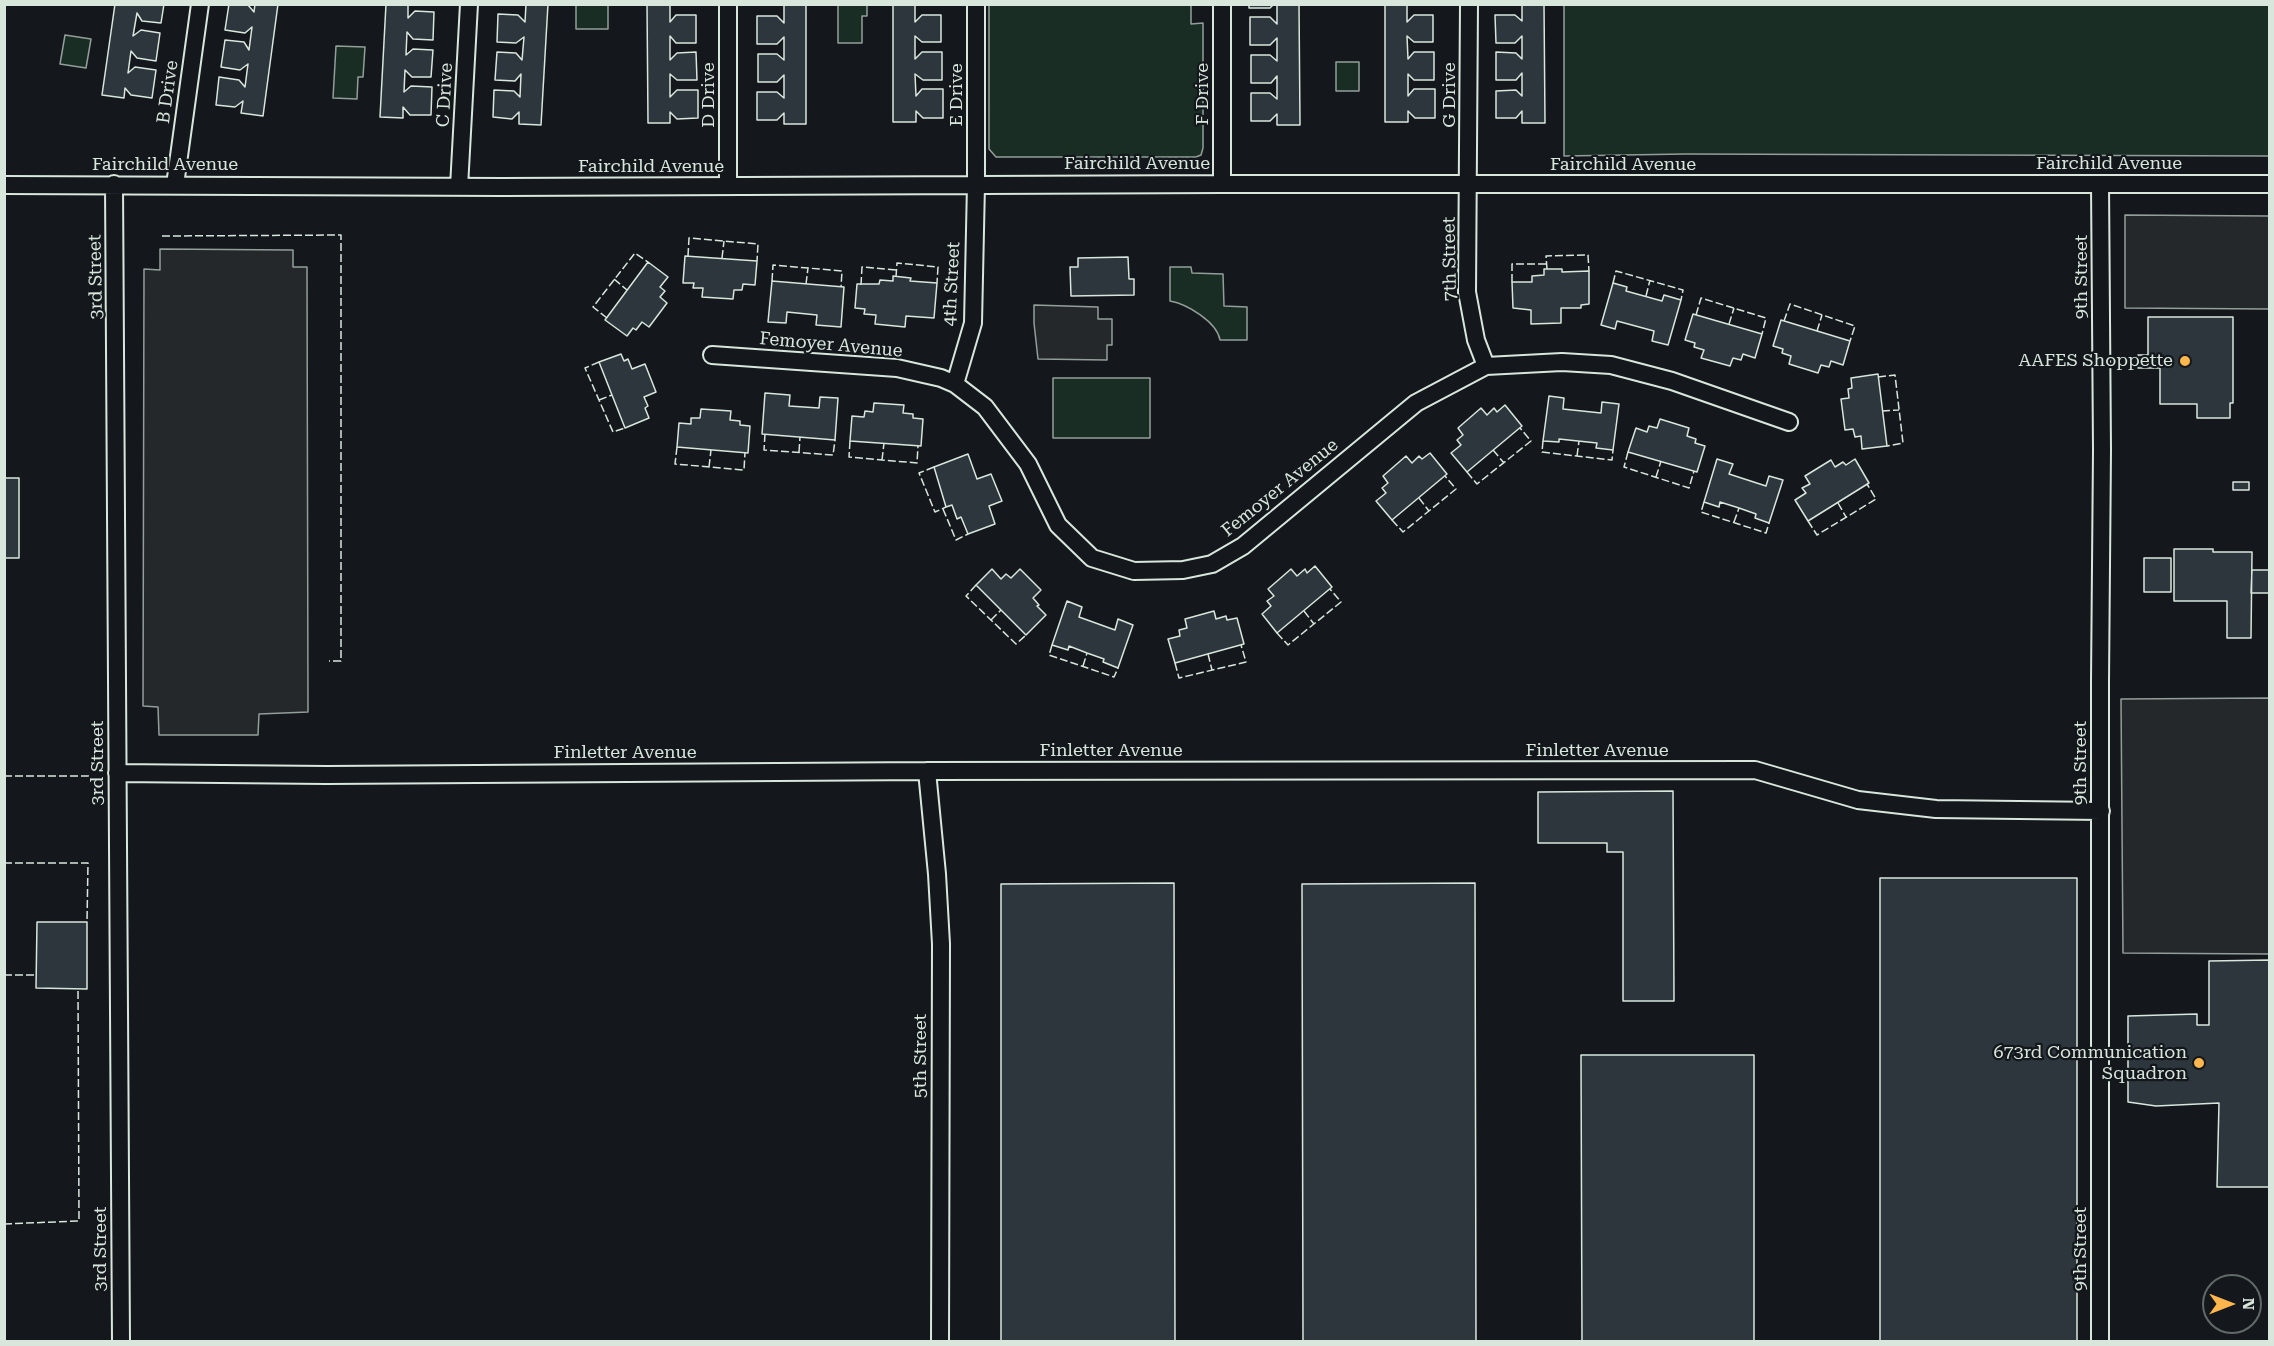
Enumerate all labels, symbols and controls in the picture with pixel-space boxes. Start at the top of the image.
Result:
street label: B Drive [153,59,183,125]
street label: C Drive [433,62,457,128]
street label: D Drive [698,62,720,128]
street label: G Drive [1439,62,1461,128]
street label: E Drive [946,63,968,127]
street label: F Drive [1192,63,1214,125]
street label: Fairchild Avenue [1064,153,1210,175]
street label: Fairchild Avenue [2036,153,2182,175]
street label: Fairchild Avenue [92,154,238,176]
street label: Fairchild Avenue [1550,154,1696,176]
street label: Fairchild Avenue [578,156,724,178]
street label: 7th Street [1438,217,1462,301]
street label: 3rd Street [84,234,108,320]
street label: 9th Street [2071,235,2093,319]
street label: 4th Street [939,241,965,327]
street label: Femoyer Avenue [759,328,903,362]
place label: AAFES Shoppette [2019,350,2173,372]
marker: AAFES Shoppette [2178,354,2192,368]
street label: Femoyer Avenue [1217,434,1343,542]
street label: 3rd Street [87,720,109,806]
street label: 9th Street [2070,721,2092,805]
street label: Finletter Avenue [1039,740,1183,762]
street label: Finletter Avenue [1525,740,1669,762]
street label: Finletter Avenue [553,742,697,764]
street label: 5th Street [910,1014,932,1098]
place label: 673rd Communication Squadron [1993,1042,2187,1084]
marker: 673rd Communication Squadron [2192,1056,2206,1070]
street label: 3rd Street [90,1206,112,1292]
street label: 9th Street [2070,1207,2092,1291]
north arrow [2202,1274,2262,1334]
text: N [2239,1298,2258,1310]

